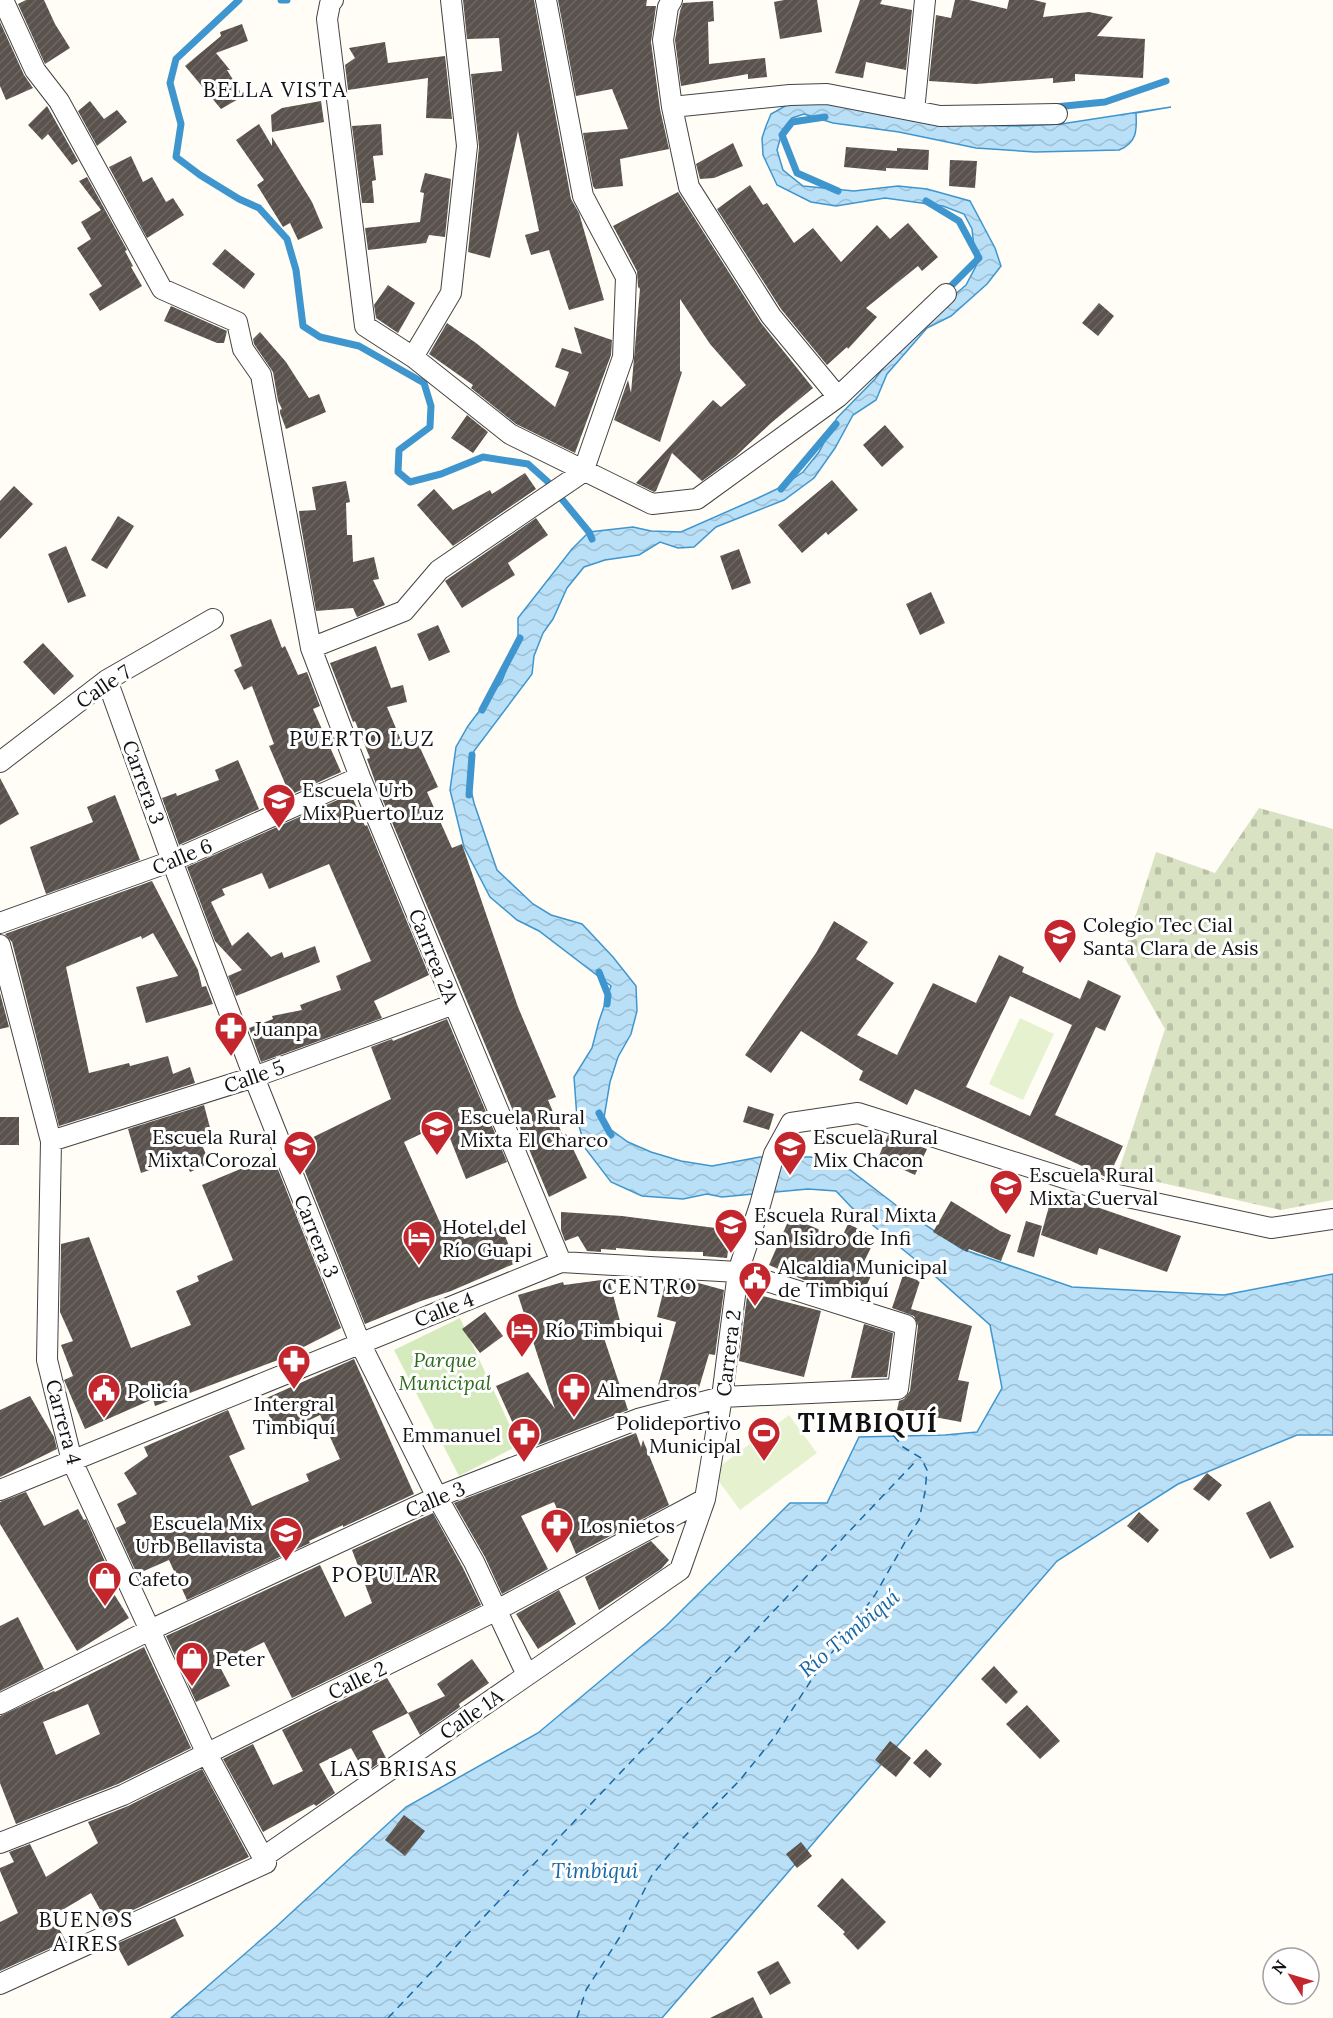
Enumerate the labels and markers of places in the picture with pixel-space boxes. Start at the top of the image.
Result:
place label: Escuela Urb Mix Puerto Luz [302,777,444,825]
school or university icon: Escuela Urb Mix Puerto Luz [261,782,297,829]
place label: Colegio Tec Cial Santa Clara de Asis [1083,912,1259,960]
school or university icon: Colegio Tec Cial Santa Clara de Asis [1042,917,1078,964]
pharmacy icon: Juanpa [213,1010,249,1057]
place label: Juanpa [253,1016,318,1041]
place label: Escuela Rural Mixta El Charco [460,1104,608,1152]
school or university icon: Escuela Rural Mixta El Charco [419,1109,455,1156]
place label: Escuela Rural Mixta Corozal [147,1124,277,1172]
place label: Escuela Rural Mix Chacon [813,1124,938,1172]
school or university icon: Escuela Rural Mixta Corozal [282,1129,318,1176]
school or university icon: Escuela Rural Mix Chacon [772,1129,808,1176]
place label: Escuela Rural Mixta Cuerval [1029,1162,1158,1210]
school or university icon: Escuela Rural Mixta Cuerval [988,1168,1024,1215]
place label: Escuela Rural Mixta San Isidro de Infi [754,1202,937,1250]
school or university icon: Escuela Rural Mixta San Isidro de Infi [713,1207,749,1254]
place label: Hotel del Río Guapi [442,1214,532,1262]
hotel icon: Hotel del Río Guapi [401,1219,437,1266]
place label: Alcaldia Municipal de Timbiquí [777,1254,948,1302]
public building icon: Alcaldia Municipal de Timbiquí [737,1260,773,1307]
hotel icon: Río Timbiqui [504,1311,540,1358]
place label: Río Timbiqui [545,1317,663,1342]
pharmacy icon: Intergral Timbiquí [276,1343,312,1390]
pharmacy icon: Almendros [556,1371,592,1418]
public building icon: Policía [86,1372,122,1419]
place label: Almendros [596,1377,697,1402]
place label: Policía [127,1378,188,1403]
place label: Intergral Timbiquí [253,1391,335,1439]
place label: Polideportivo Municipal [616,1410,741,1458]
sports icon: Polideportivo Municipal [746,1415,782,1462]
pharmacy icon: Emmanuel [506,1416,542,1463]
place label: Emmanuel [402,1422,501,1447]
pharmacy icon: Los nietos [539,1507,575,1554]
place label: Escuela Mix Urb Bellavista [135,1510,263,1558]
place label: Los nietos [580,1513,675,1538]
school or university icon: Escuela Mix Urb Bellavista [268,1515,304,1562]
shop icon: Cafeto [87,1560,123,1607]
place label: Cafeto [128,1566,189,1591]
shop icon: Peter [174,1640,210,1687]
place label: Peter [215,1646,265,1671]

